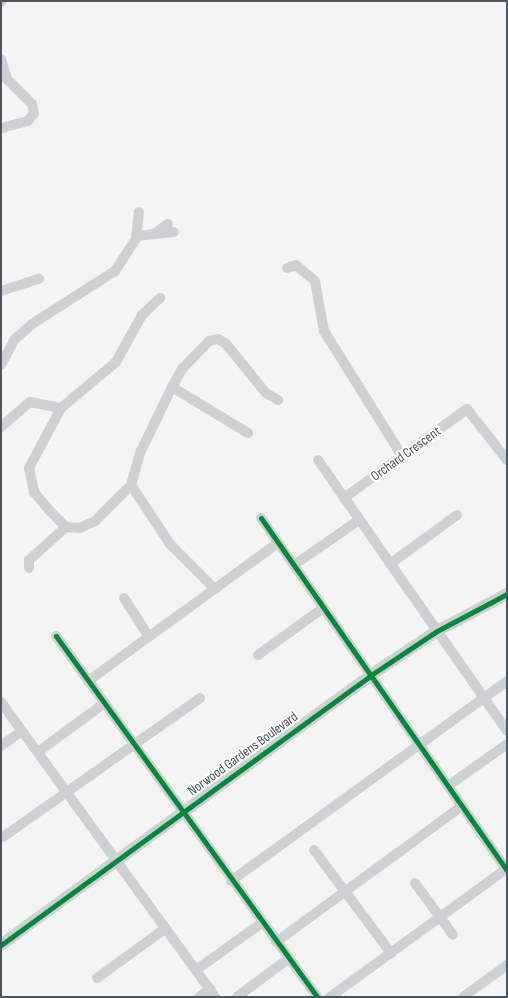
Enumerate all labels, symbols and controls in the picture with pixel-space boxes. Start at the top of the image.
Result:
street label: Orchard Crescent [368,423,444,485]
street label: Norwood Gardens Boulevard [185,708,301,800]

